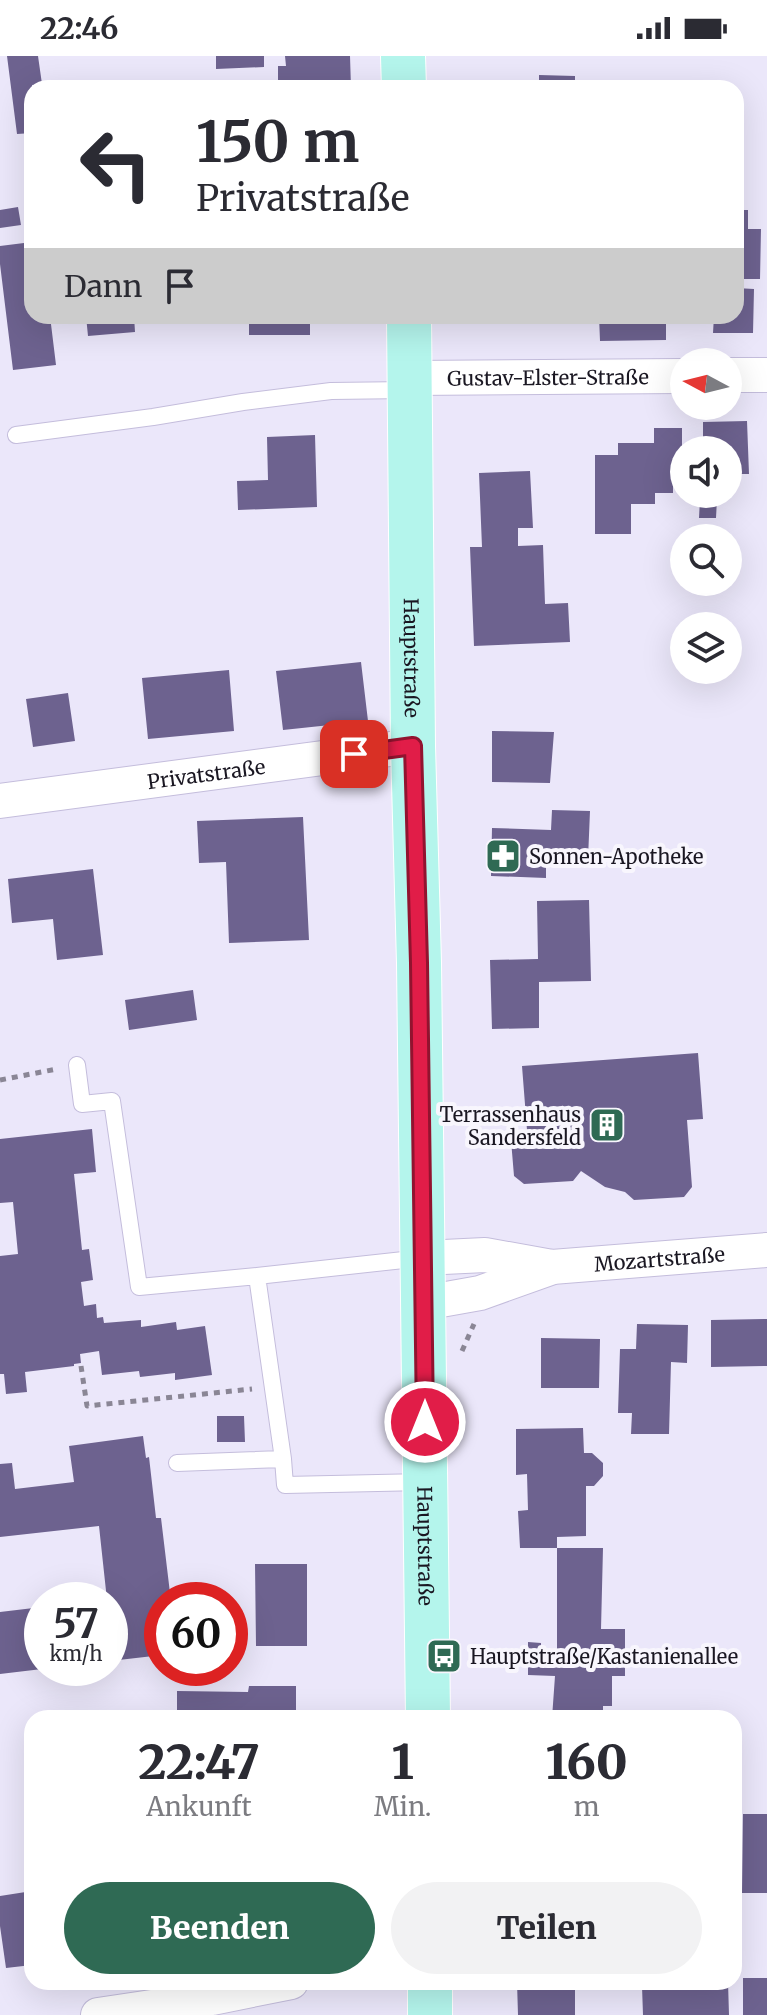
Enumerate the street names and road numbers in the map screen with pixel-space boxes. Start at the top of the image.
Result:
street label: Gustav-Elster-Straße [447,364,649,390]
street label: Hauptstraße [399,598,425,718]
street label: Privatstraße [146,753,267,794]
street label: Mozartstraße [593,1241,726,1276]
street label: Hauptstraße [413,1486,439,1606]

